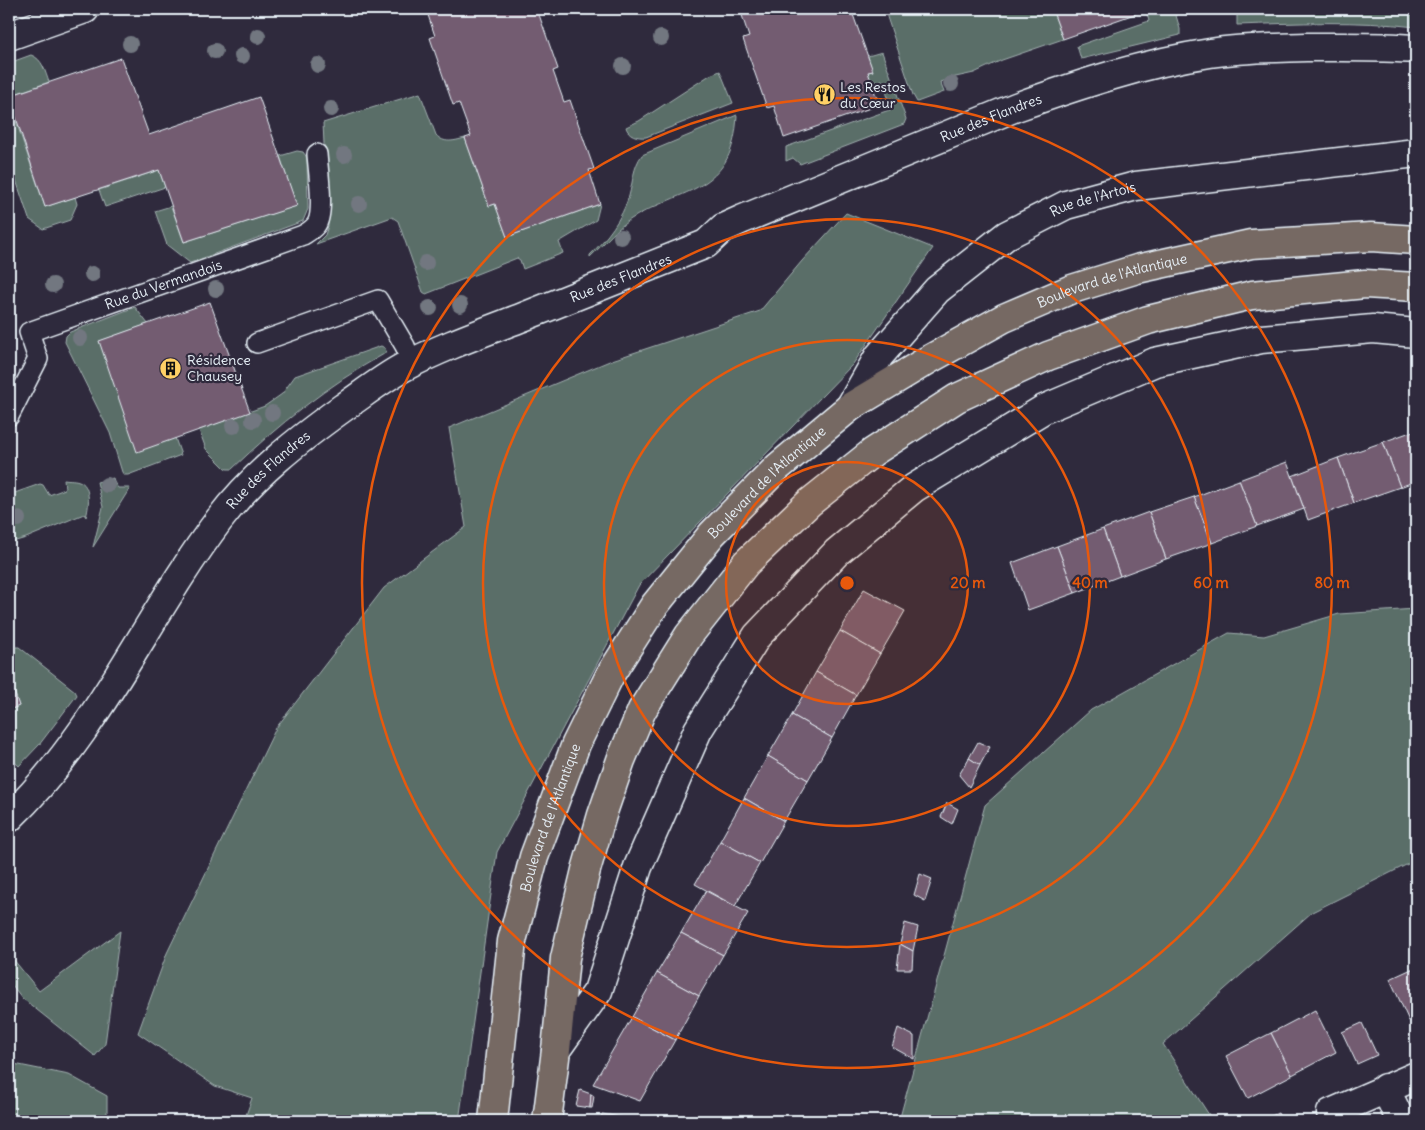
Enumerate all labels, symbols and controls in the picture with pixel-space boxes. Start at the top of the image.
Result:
place label: Les Restos du Cœur [840,78,906,112]
restaurant icon: Les Restos du Cœur [812,83,836,107]
street label: Rue des Flandres [937,90,1044,146]
street label: Rue de l'Artois [1047,178,1138,221]
street label: Boulevard de l'Atlantique [1034,249,1189,312]
street label: Rue des Flandres [567,250,674,306]
street label: Rue du Vermandois [102,255,224,313]
place label: Résidence Chausey [187,351,251,385]
building icon: Résidence Chausey [159,356,183,380]
street label: Boulevard de l'Atlantique [704,422,829,542]
street label: Rue des Flandres [223,426,314,513]
text: 20 m [951,573,985,592]
text: 40 m [1072,573,1108,592]
text: 60 m [1193,573,1229,592]
text: 80 m [1314,573,1350,592]
centre of rings [838,574,856,592]
street label: Boulevard de l'Atlantique [516,741,584,894]

